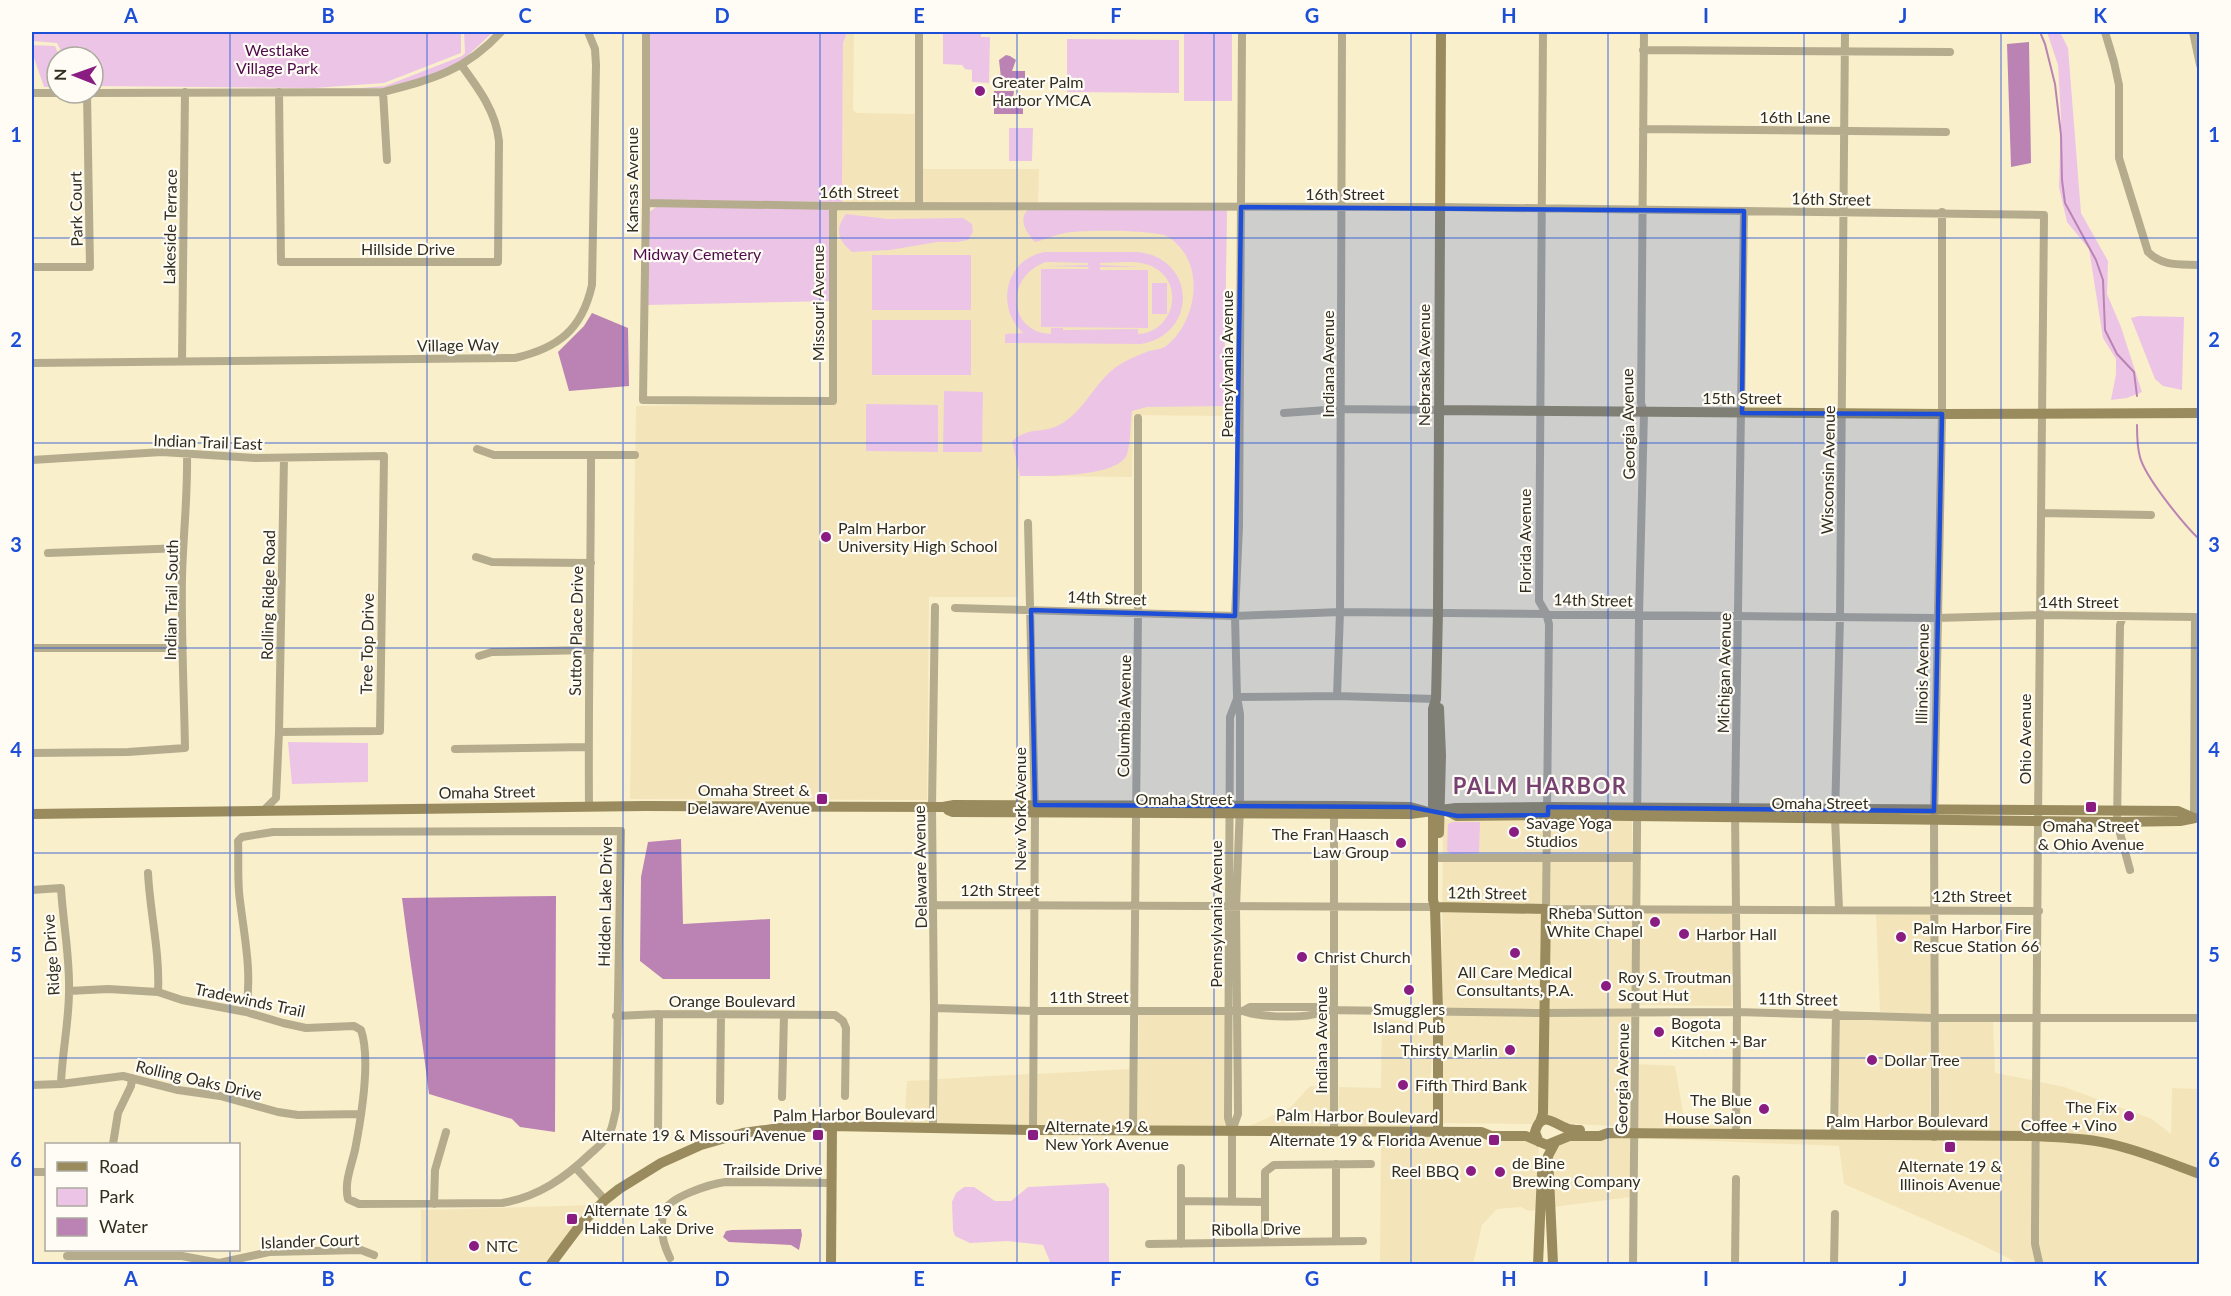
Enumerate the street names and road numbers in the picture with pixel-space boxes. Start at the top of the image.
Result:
street label: 16th Lane [1760,107,1830,126]
street label: Kansas Avenue [622,127,641,233]
street label: Lakeside Terrace [159,169,180,285]
street label: Park Court [65,171,86,247]
street label: 16th Street [819,182,899,201]
street label: 16th Street [1305,184,1385,203]
street label: 16th Street [1791,188,1871,209]
street label: Hillside Drive [361,239,455,258]
street label: Missouri Avenue [808,245,827,361]
street label: Pennsylvania Avenue [1217,290,1236,438]
street label: Nebraska Avenue [1414,304,1433,426]
street label: Indiana Avenue [1318,310,1337,418]
street label: Village Way [417,334,500,355]
street label: Georgia Avenue [1617,368,1638,480]
street label: 15th Street [1702,388,1782,407]
street label: Wisconsin Avenue [1817,405,1838,535]
street label: Indian Trail East [153,430,263,453]
street label: Florida Avenue [1515,489,1534,593]
street label: Rolling Ridge Road [257,530,278,660]
street label: Indian Trail South [160,539,181,661]
street label: Sutton Place Drive [565,566,586,696]
street label: 14th Street [1067,587,1147,608]
street label: 14th Street [1553,589,1633,610]
street label: 14th Street [2039,592,2119,611]
street label: Tree Top Drive [356,593,377,695]
street label: Michigan Avenue [1713,612,1734,734]
street label: Illinois Avenue [1911,623,1932,725]
street label: Columbia Avenue [1113,654,1134,778]
street label: Ohio Avenue [2015,693,2034,785]
street label: New York Avenue [1010,747,1029,871]
street label: Omaha Street [438,781,536,802]
street label: Omaha Street [1136,789,1233,808]
street label: Omaha Street [1772,793,1869,812]
street label: Delaware Avenue [909,805,930,929]
street label: Hidden Lake Drive [594,837,615,967]
street label: Pennsylvania Avenue [1206,840,1225,988]
street label: 12th Street [960,880,1040,899]
street label: 12th Street [1447,882,1527,903]
street label: 12th Street [1932,886,2012,905]
street label: Ridge Drive [38,914,63,996]
street label: Tradewinds Trail [193,979,307,1020]
street label: Indiana Avenue [1311,986,1330,1094]
street label: 11th Street [1049,987,1129,1006]
street label: 11th Street [1758,988,1838,1009]
street label: Orange Boulevard [669,991,795,1010]
street label: Georgia Avenue [1611,1023,1632,1135]
street label: Rolling Oaks Drive [134,1056,264,1103]
street label: Palm Harbor Boulevard [773,1103,935,1124]
street label: Palm Harbor Boulevard [1276,1105,1438,1126]
street label: Palm Harbor Boulevard [1826,1111,1988,1130]
street label: Trailside Drive [723,1159,823,1178]
street label: Ribolla Drive [1211,1218,1301,1239]
street label: Islander Court [260,1229,360,1252]

